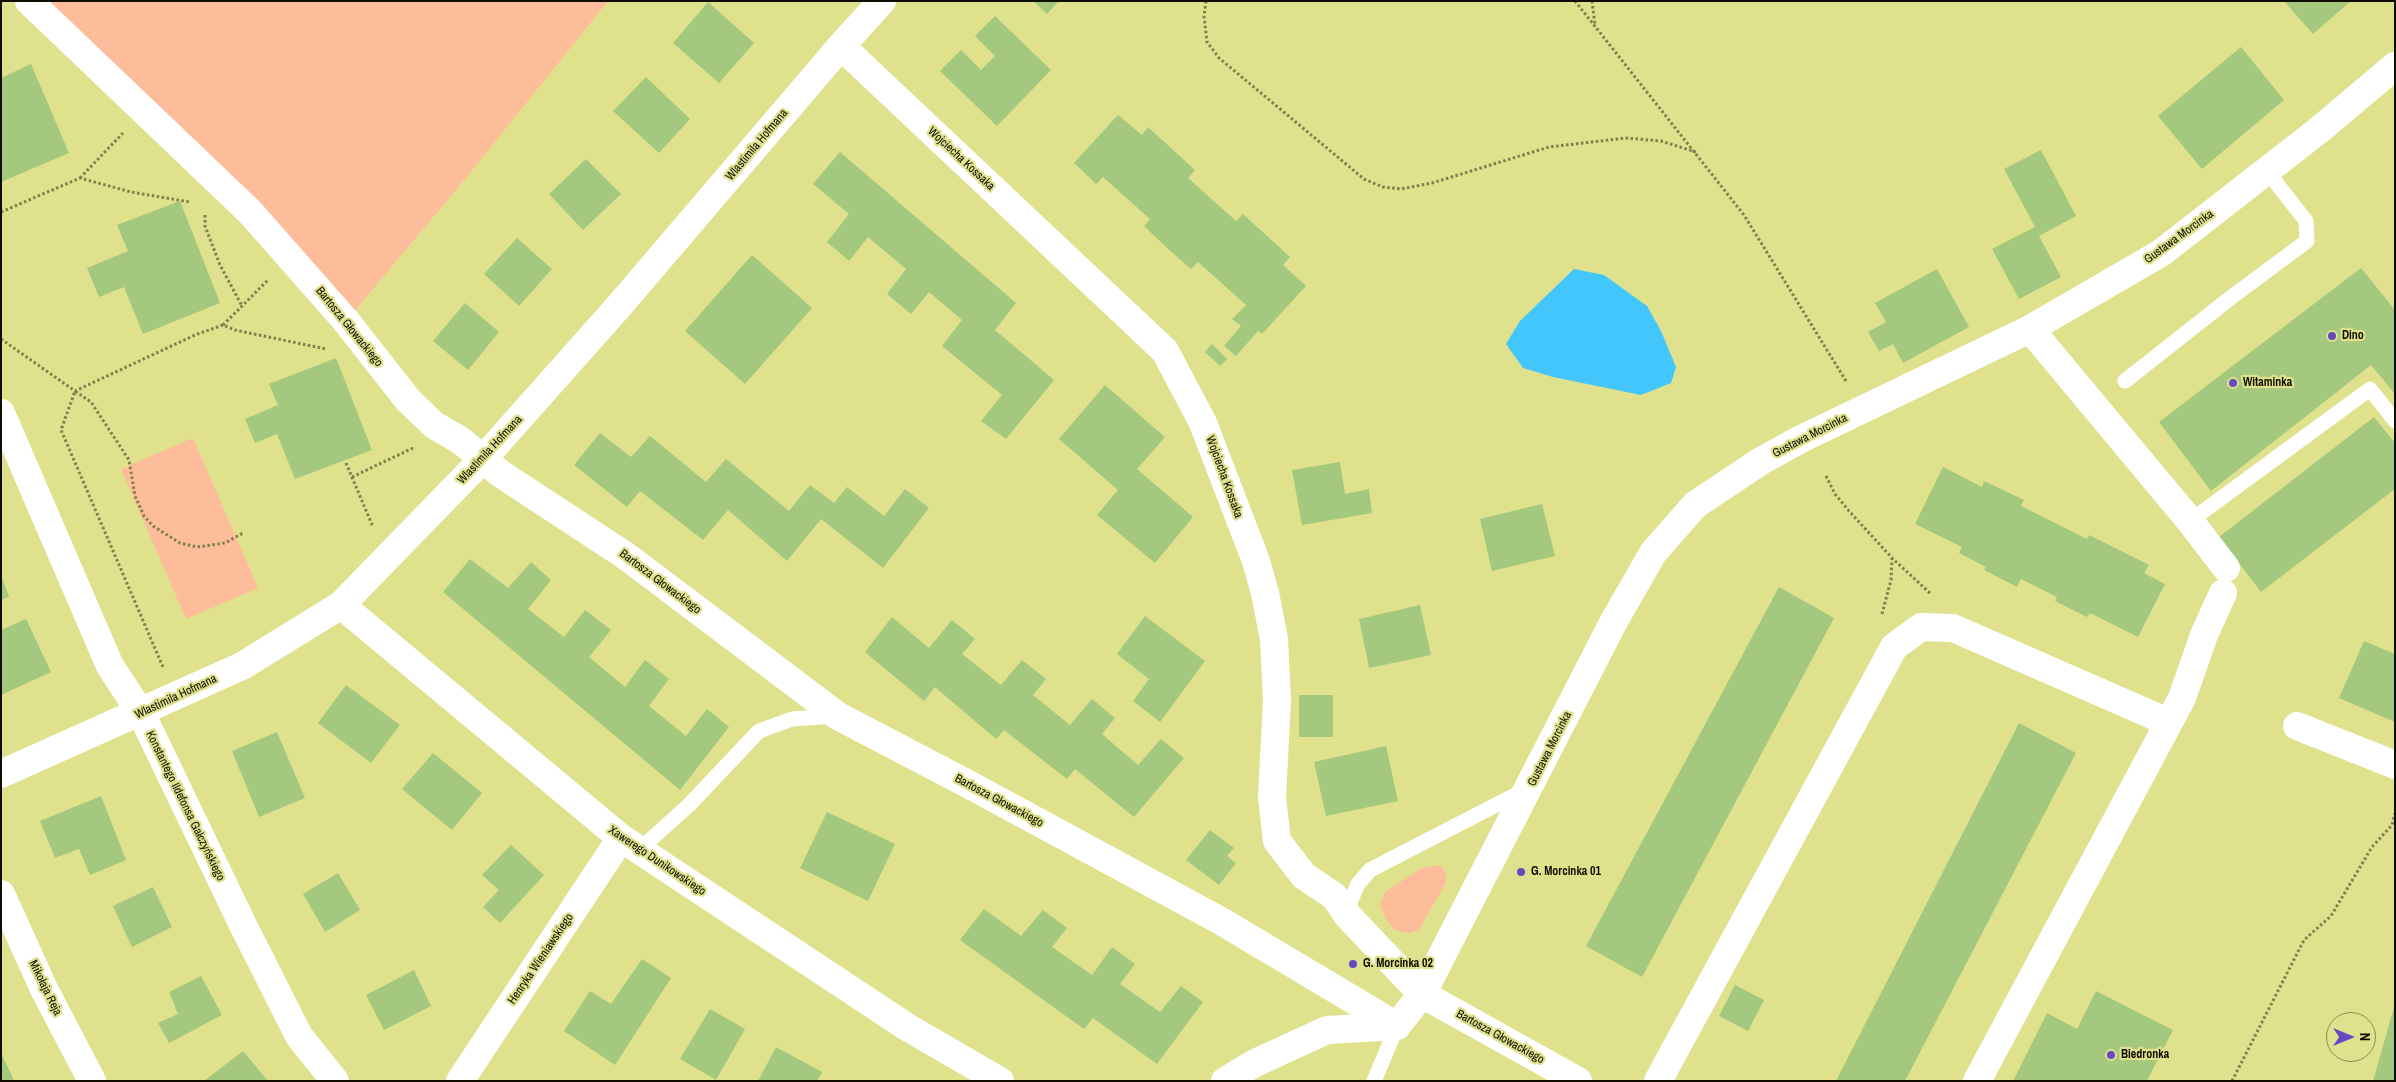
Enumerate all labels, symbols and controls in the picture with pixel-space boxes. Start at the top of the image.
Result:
street label: Wlastimila Hofmana [723,106,791,184]
street label: Wojciecha Kossaka [925,124,997,194]
street label: Gustawa Morcinka [2142,207,2216,267]
street label: Bartosza Głowackiego [312,284,386,370]
place label: Dino [2342,329,2364,343]
marker: Dino [2326,330,2338,342]
place label: Witaminka [2243,376,2292,390]
marker: Witaminka [2227,377,2239,389]
street label: Gustawa Morcinka [1770,411,1850,461]
street label: Wlastimila Hofmana [455,413,525,487]
street label: Wojciecha Kossaka [1202,434,1246,520]
street label: Bartosza Głowackiego [616,547,704,617]
street label: Wlastimila Hofmana [133,672,219,722]
street label: Gustawa Morcinka [1525,709,1575,789]
street label: Konstantego Ildefonsa Gałczyńskiego [142,729,228,883]
street label: Bartosza Głowackiego [952,772,1046,830]
street label: Xawerego Dunikowskiego [606,823,708,899]
place label: G. Morcinka 01 [1531,865,1601,879]
marker: G. Morcinka 01 [1515,866,1527,878]
street label: Henryka Wieniawskiego [505,911,577,1007]
place label: G. Morcinka 02 [1363,957,1433,971]
street label: Mikołaja Reja [25,958,65,1018]
marker: G. Morcinka 02 [1347,958,1359,970]
street label: Bartosza Głowackiego [1453,1007,1547,1067]
north arrow [2326,1012,2376,1062]
text: N [2356,1033,2374,1041]
place label: Biedronka [2121,1048,2169,1062]
marker: Biedronka [2105,1049,2117,1061]

